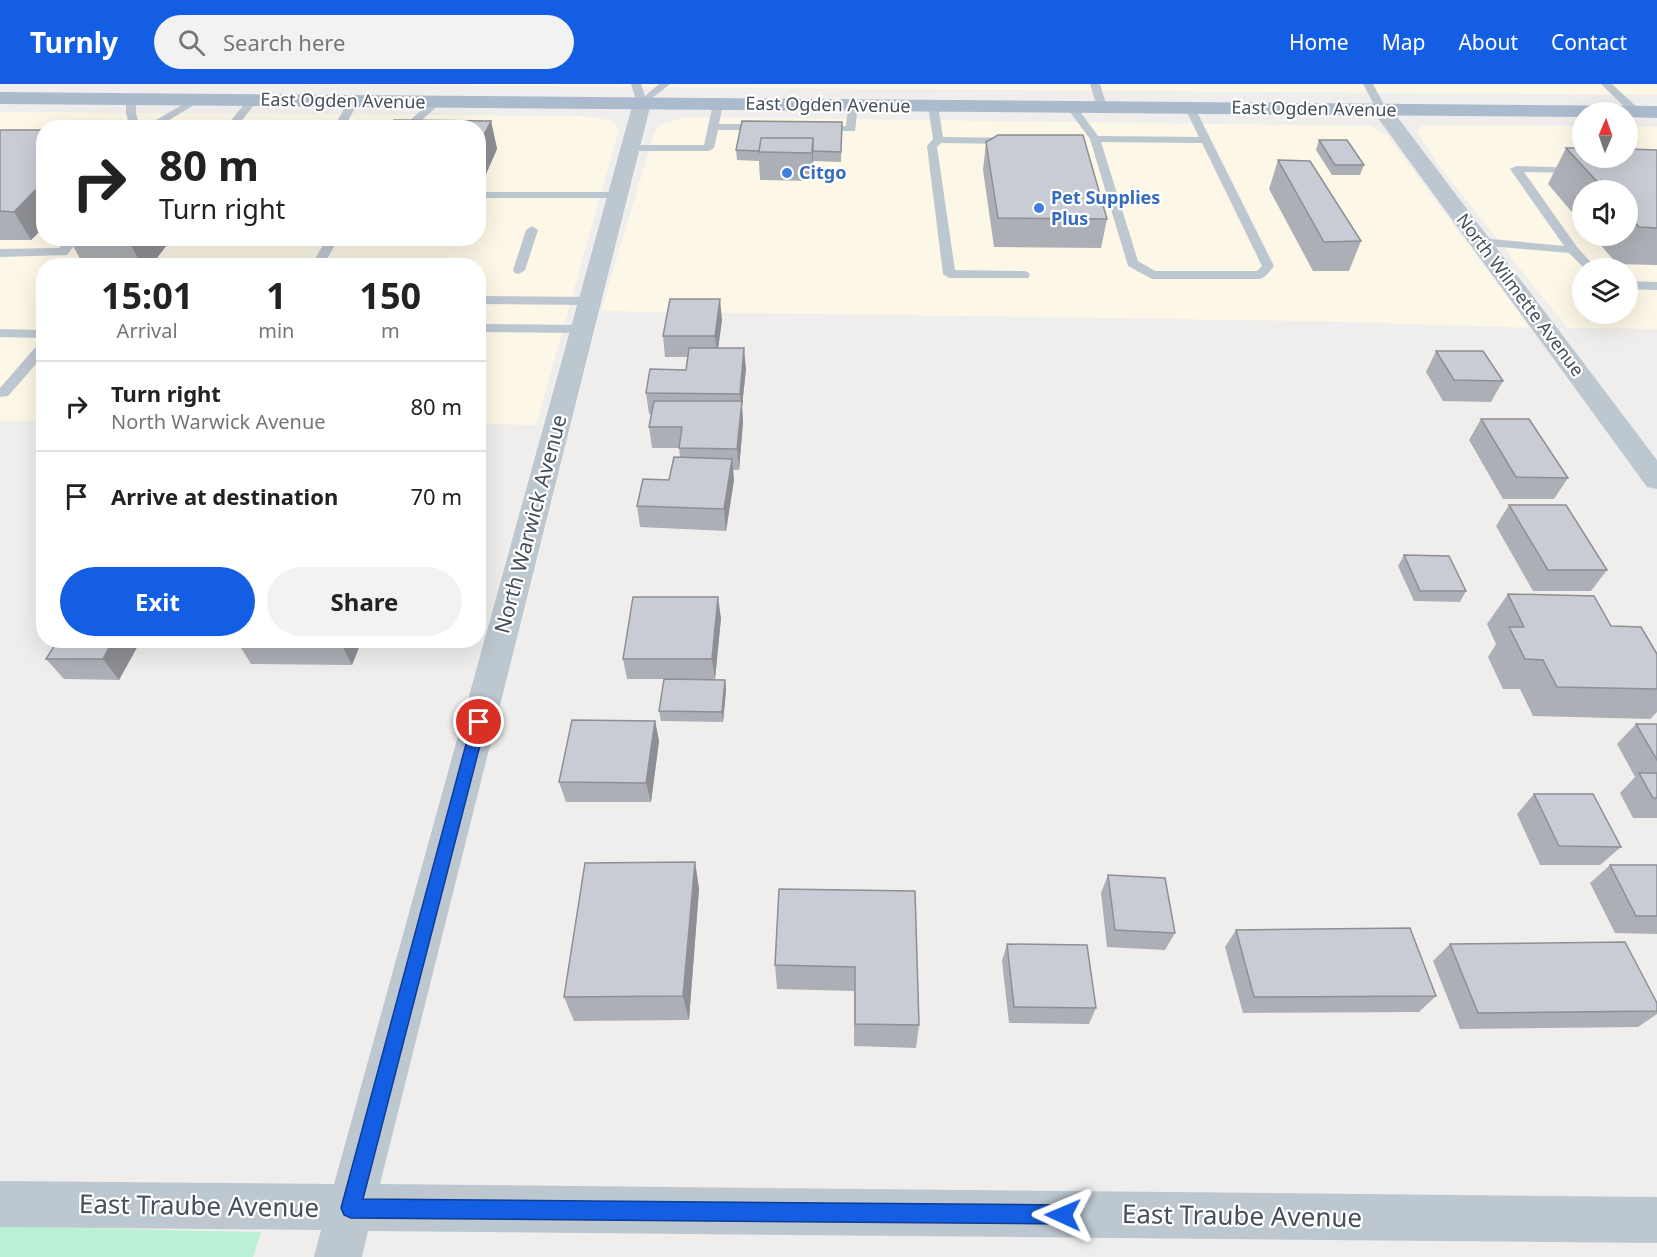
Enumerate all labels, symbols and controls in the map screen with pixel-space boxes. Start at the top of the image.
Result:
search box [154,15,574,69]
text: Turnly [30,23,118,61]
icon: search [175,26,208,59]
text: Search here [223,27,345,57]
text: Home [1289,28,1349,56]
text: Map [1382,28,1425,56]
text: About [1458,28,1518,56]
text: Contact [1551,28,1627,56]
street label: East Ogden Avenue [260,87,426,113]
street label: East Ogden Avenue [745,91,911,117]
street label: East Ogden Avenue [1231,95,1397,121]
north arrow [1572,102,1638,168]
map controls [1572,102,1638,324]
text: 80 m [159,136,259,193]
icon: right [60,144,138,222]
place label: Citgo [799,160,846,184]
marker: Citgo [780,166,794,180]
button: sound [1572,180,1638,246]
place label: Pet Supplies Plus [1051,185,1160,230]
text: Turn right [159,190,285,227]
marker: Pet Supplies Plus [1032,201,1046,215]
street label: North Wilmette Avenue [1452,208,1590,381]
button: layers [1572,258,1638,324]
text: 15:01 [101,271,193,320]
text: 1 [266,271,287,320]
text: 150 [359,271,421,320]
text: Arrival [117,317,178,344]
text: min [258,317,294,344]
text: m [381,317,400,344]
text: Turn right [111,378,221,408]
icon: right [60,390,93,423]
text: 80 m [411,391,462,421]
text: North Warwick Avenue [111,408,326,435]
street label: North Warwick Avenue [487,411,573,636]
icon: arrive [60,480,93,513]
text: Arrive at destination [111,481,338,511]
text: 70 m [411,481,462,511]
button: Exit [60,567,255,636]
button: Share [267,567,462,636]
pin [453,696,504,747]
icon: arrive [462,705,495,738]
position arrow [1031,1183,1095,1247]
street label: East Traube Avenue [79,1185,320,1225]
street label: East Traube Avenue [1122,1195,1363,1235]

